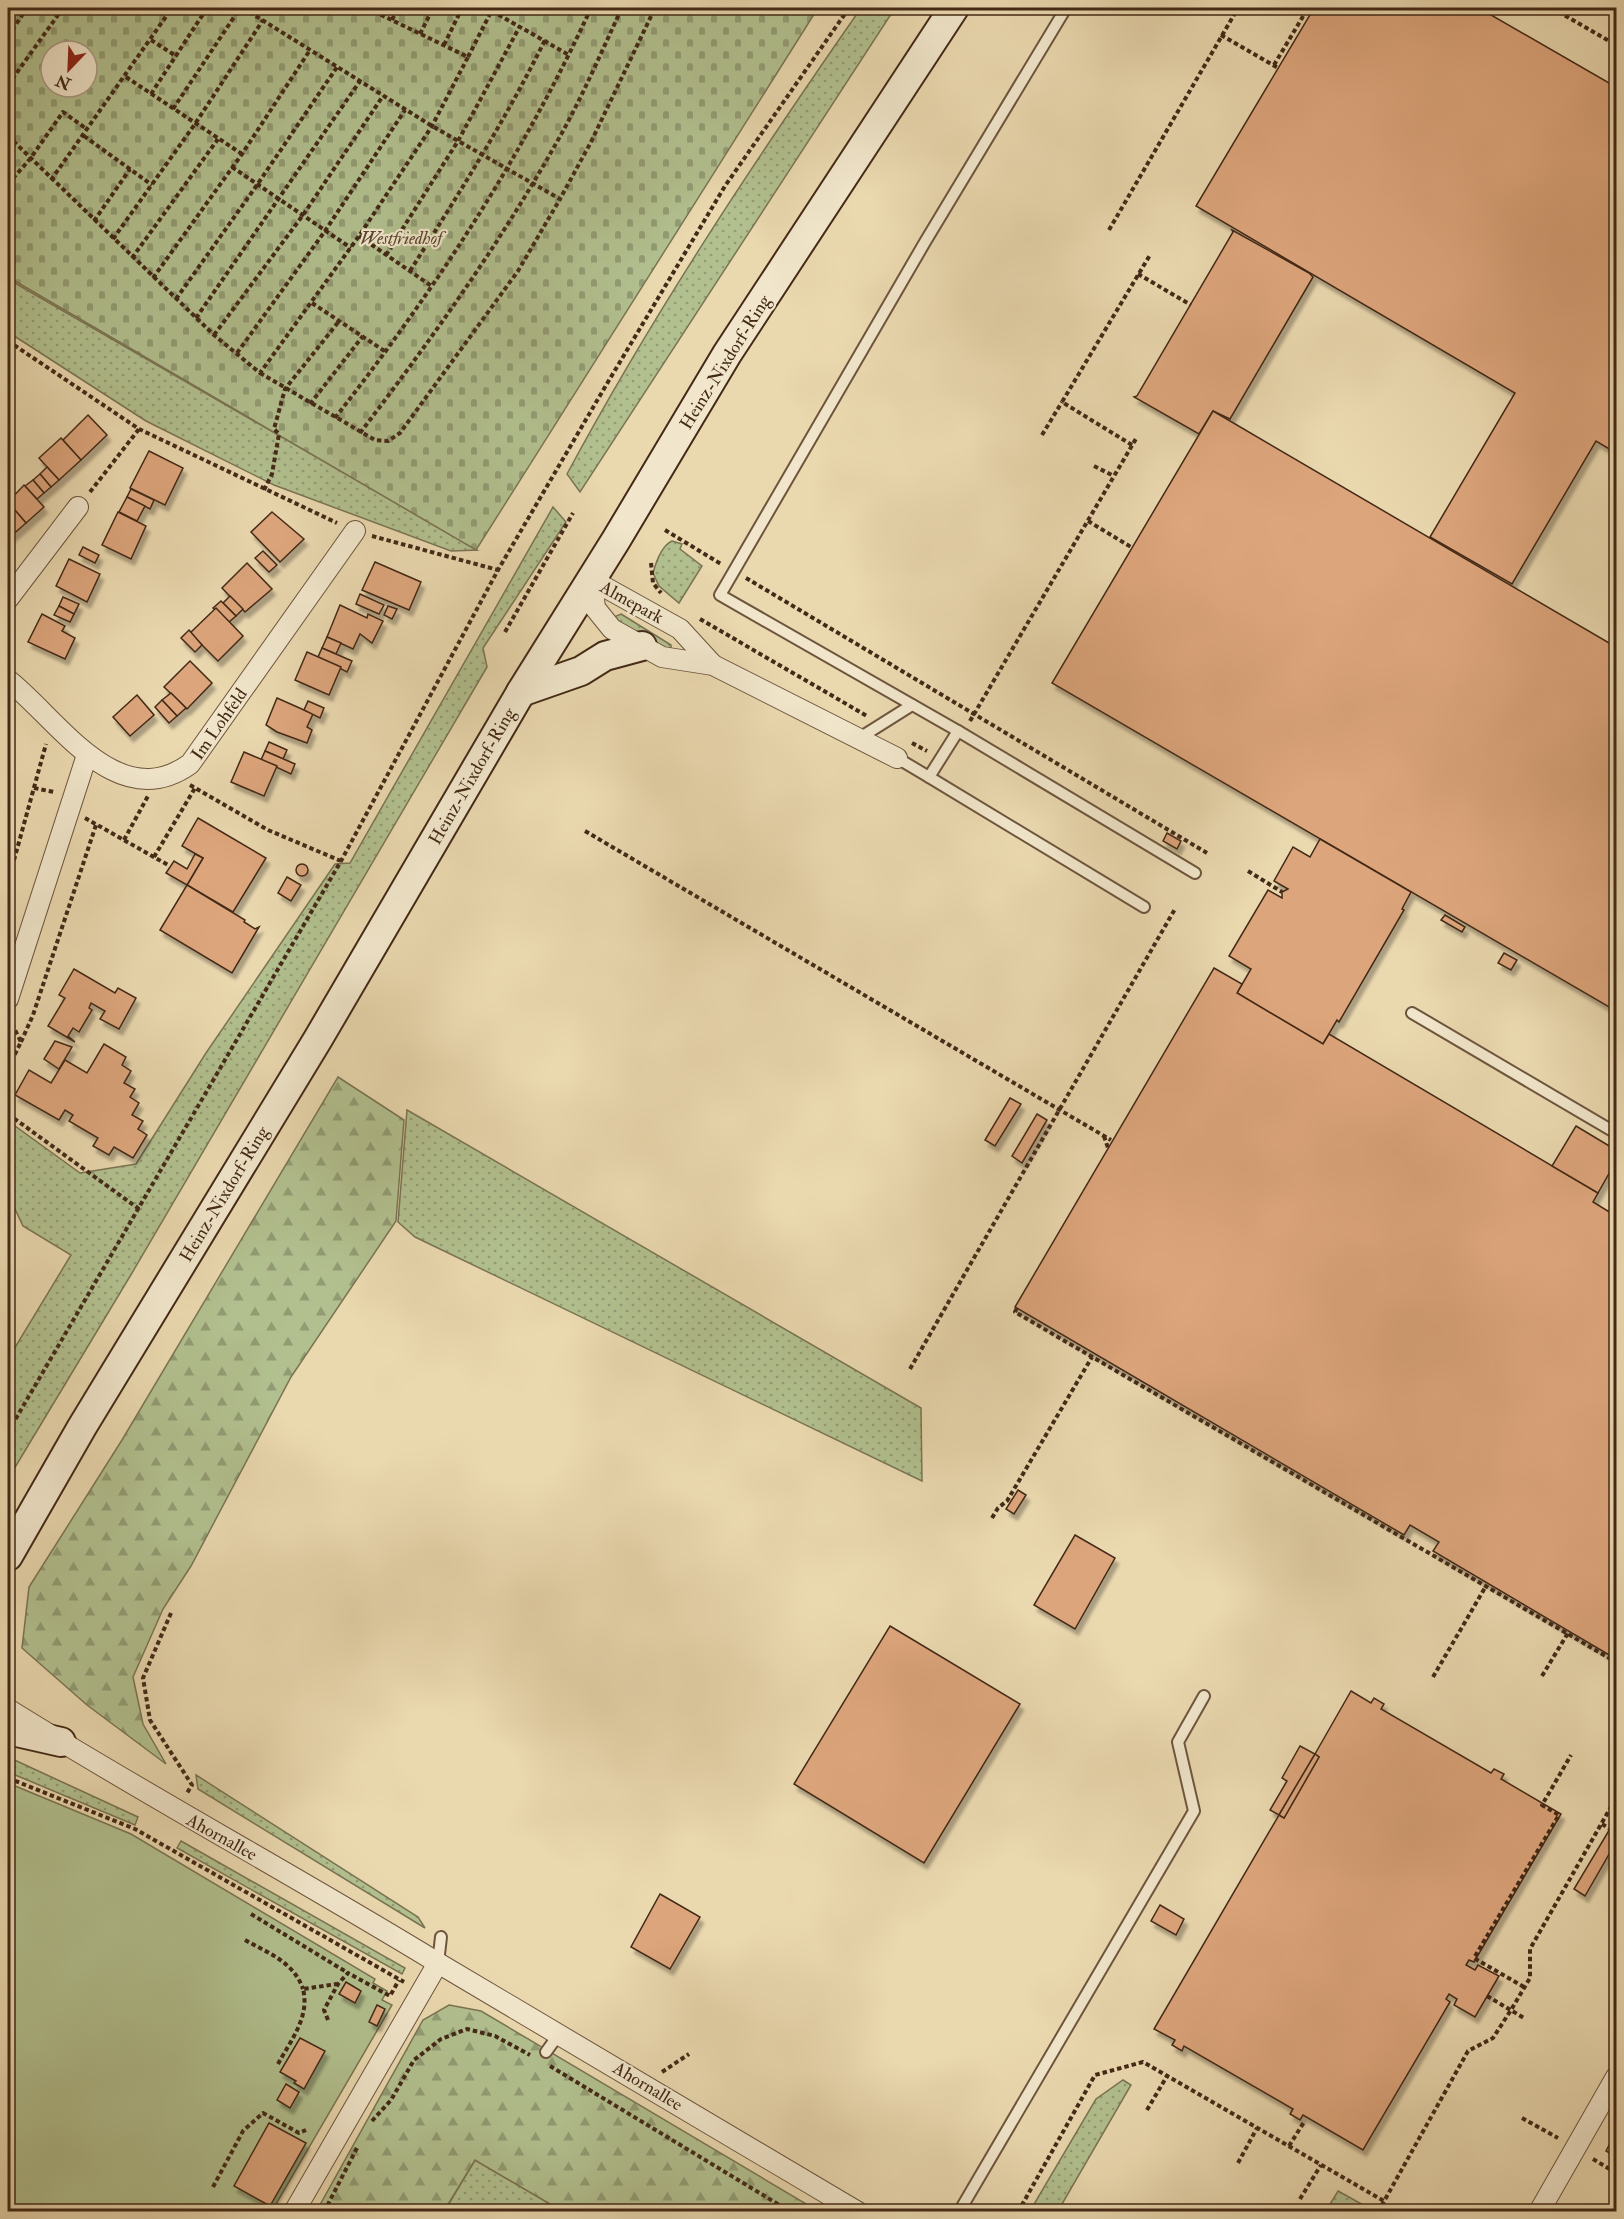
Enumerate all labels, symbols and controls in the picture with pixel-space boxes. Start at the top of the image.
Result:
north arrow [39,39,99,99]
text: N [52,70,75,94]
park label: Westfriedhof [360,227,447,250]
street label: Heinz-Nixdorf-Ring [675,290,777,434]
street label: Almepark [595,575,668,629]
street label: Im Lohfeld [186,684,253,765]
street label: Heinz-Nixdorf-Ring [424,703,522,849]
street label: Heinz-Nixdorf-Ring [175,1121,275,1266]
street label: Ahornallee [182,1808,261,1866]
street label: Ahornallee [608,2056,687,2116]

